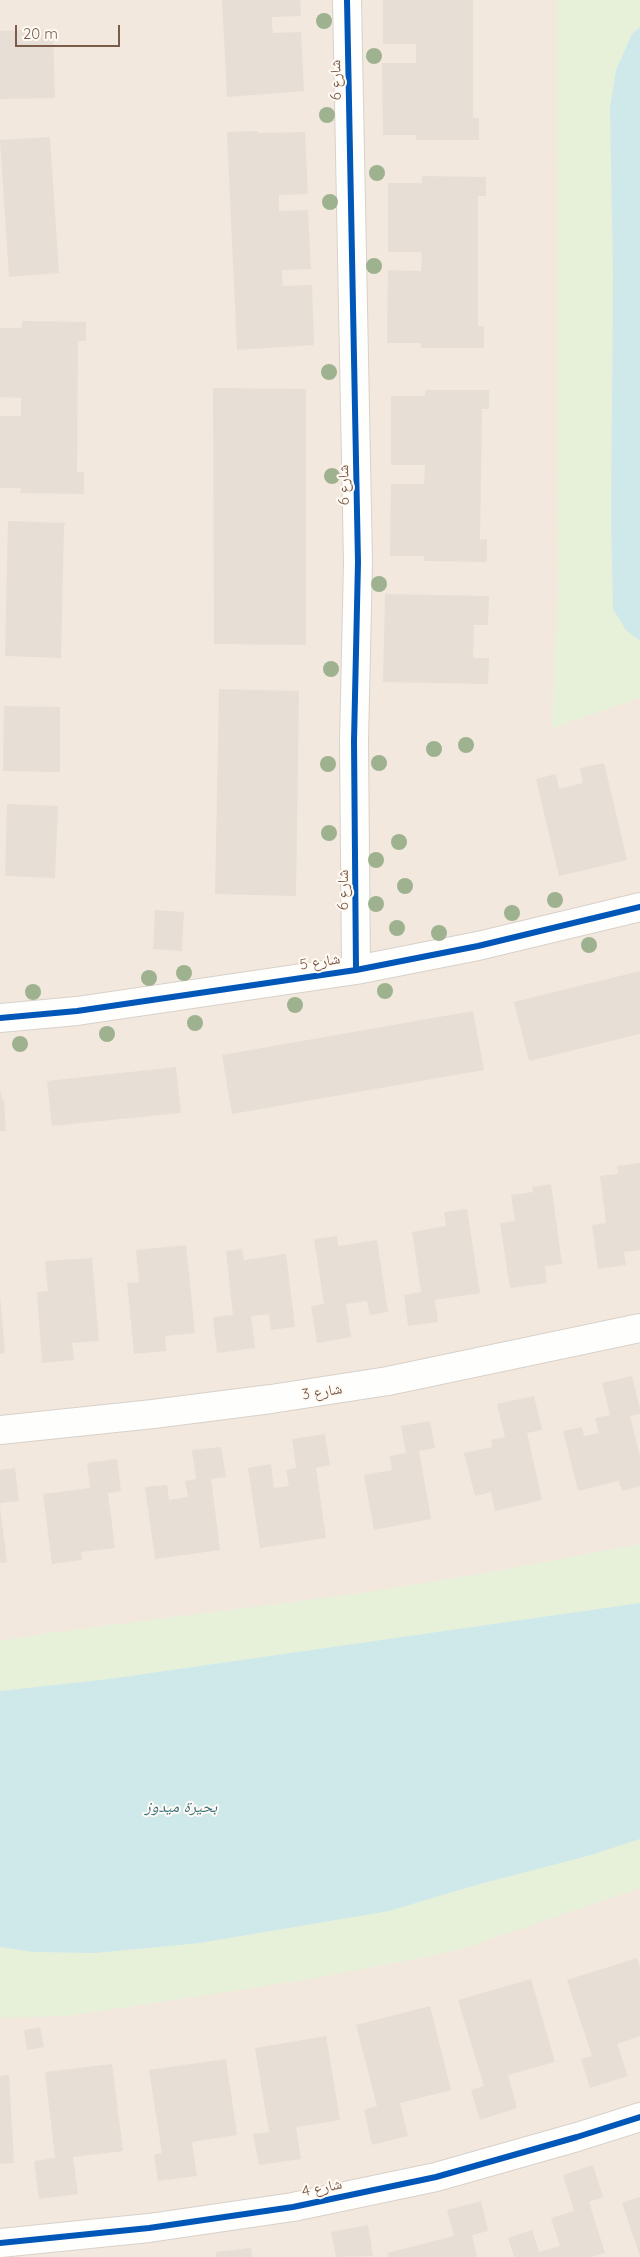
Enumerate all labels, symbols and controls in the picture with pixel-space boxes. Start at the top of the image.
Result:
scale bar [18,15,122,47]
text: 20 m [23,24,58,43]
street label: شارع 6 [327,60,345,100]
street label: شارع 6 [335,465,353,505]
street label: شارع 6 [334,870,352,910]
street label: شارع 5 [298,950,342,974]
street label: شارع 3 [301,1380,343,1404]
water label: بحيرة ميدوز [145,1797,217,1817]
street label: شارع 4 [300,2175,344,2201]

